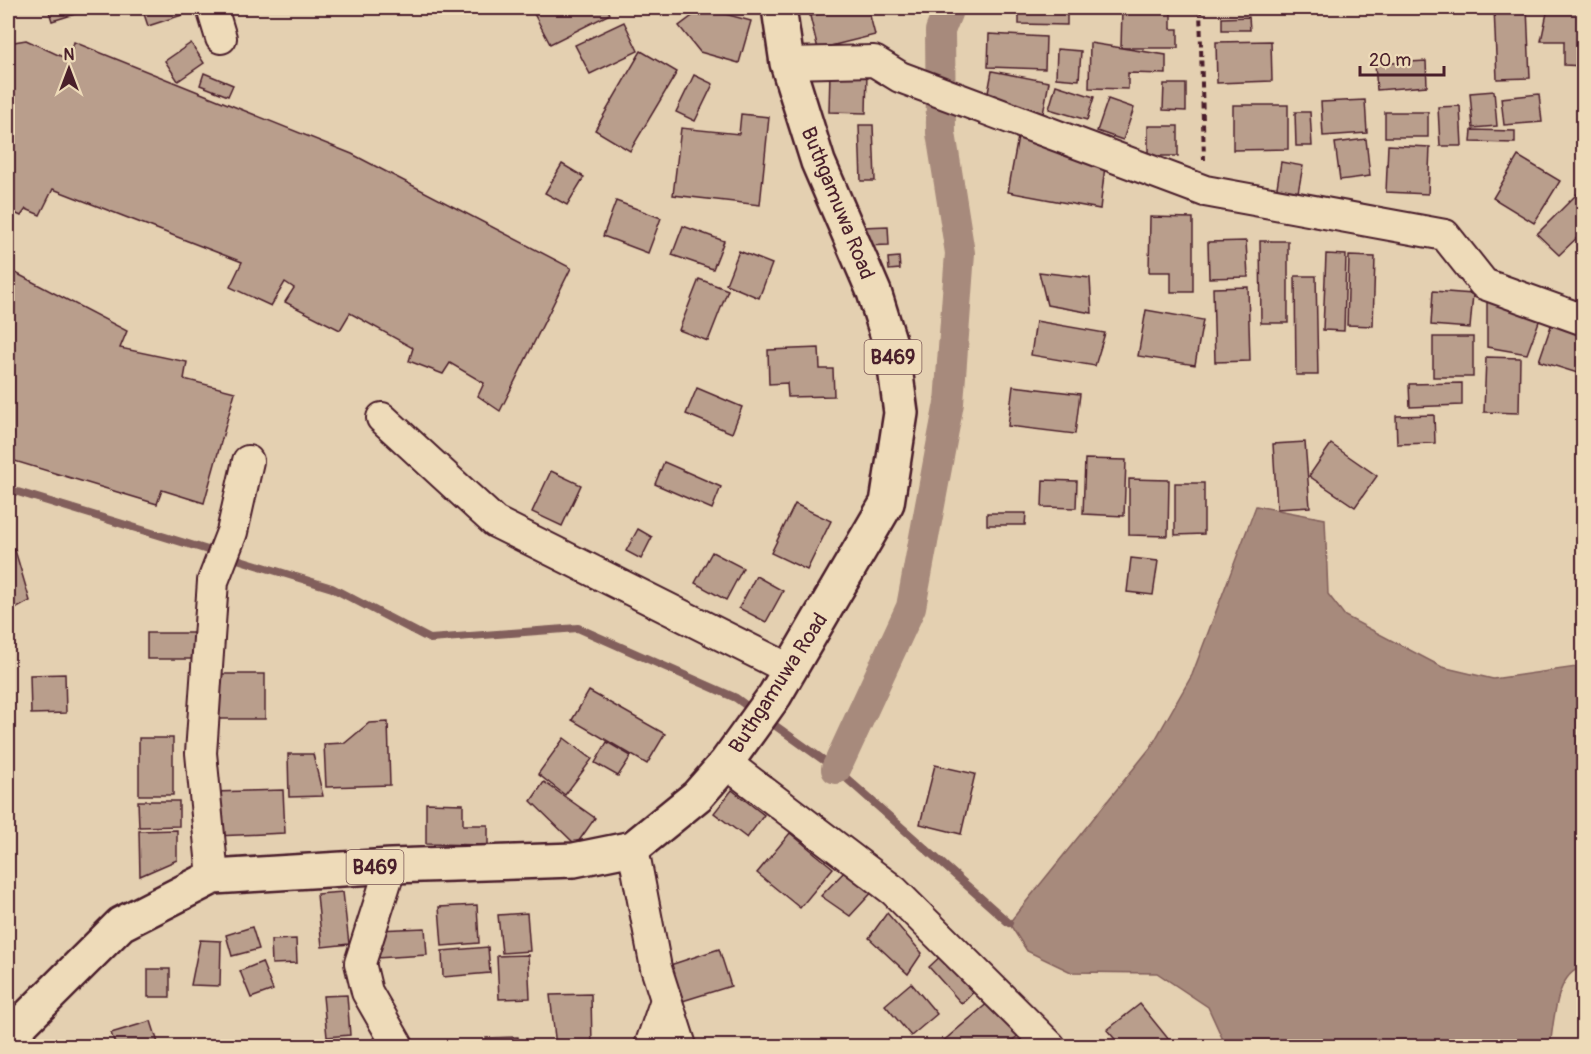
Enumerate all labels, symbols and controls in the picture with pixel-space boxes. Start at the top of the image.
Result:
north arrow [39,39,99,99]
scale bar [1360,39,1444,77]
text: N [64,45,75,65]
text: 20 m [1369,49,1411,72]
street label: Buthgamuwa Road [795,123,880,283]
road number: B469 [864,340,922,374]
street label: Buthgamuwa Road [723,608,834,759]
road number: B469 [346,850,404,884]

